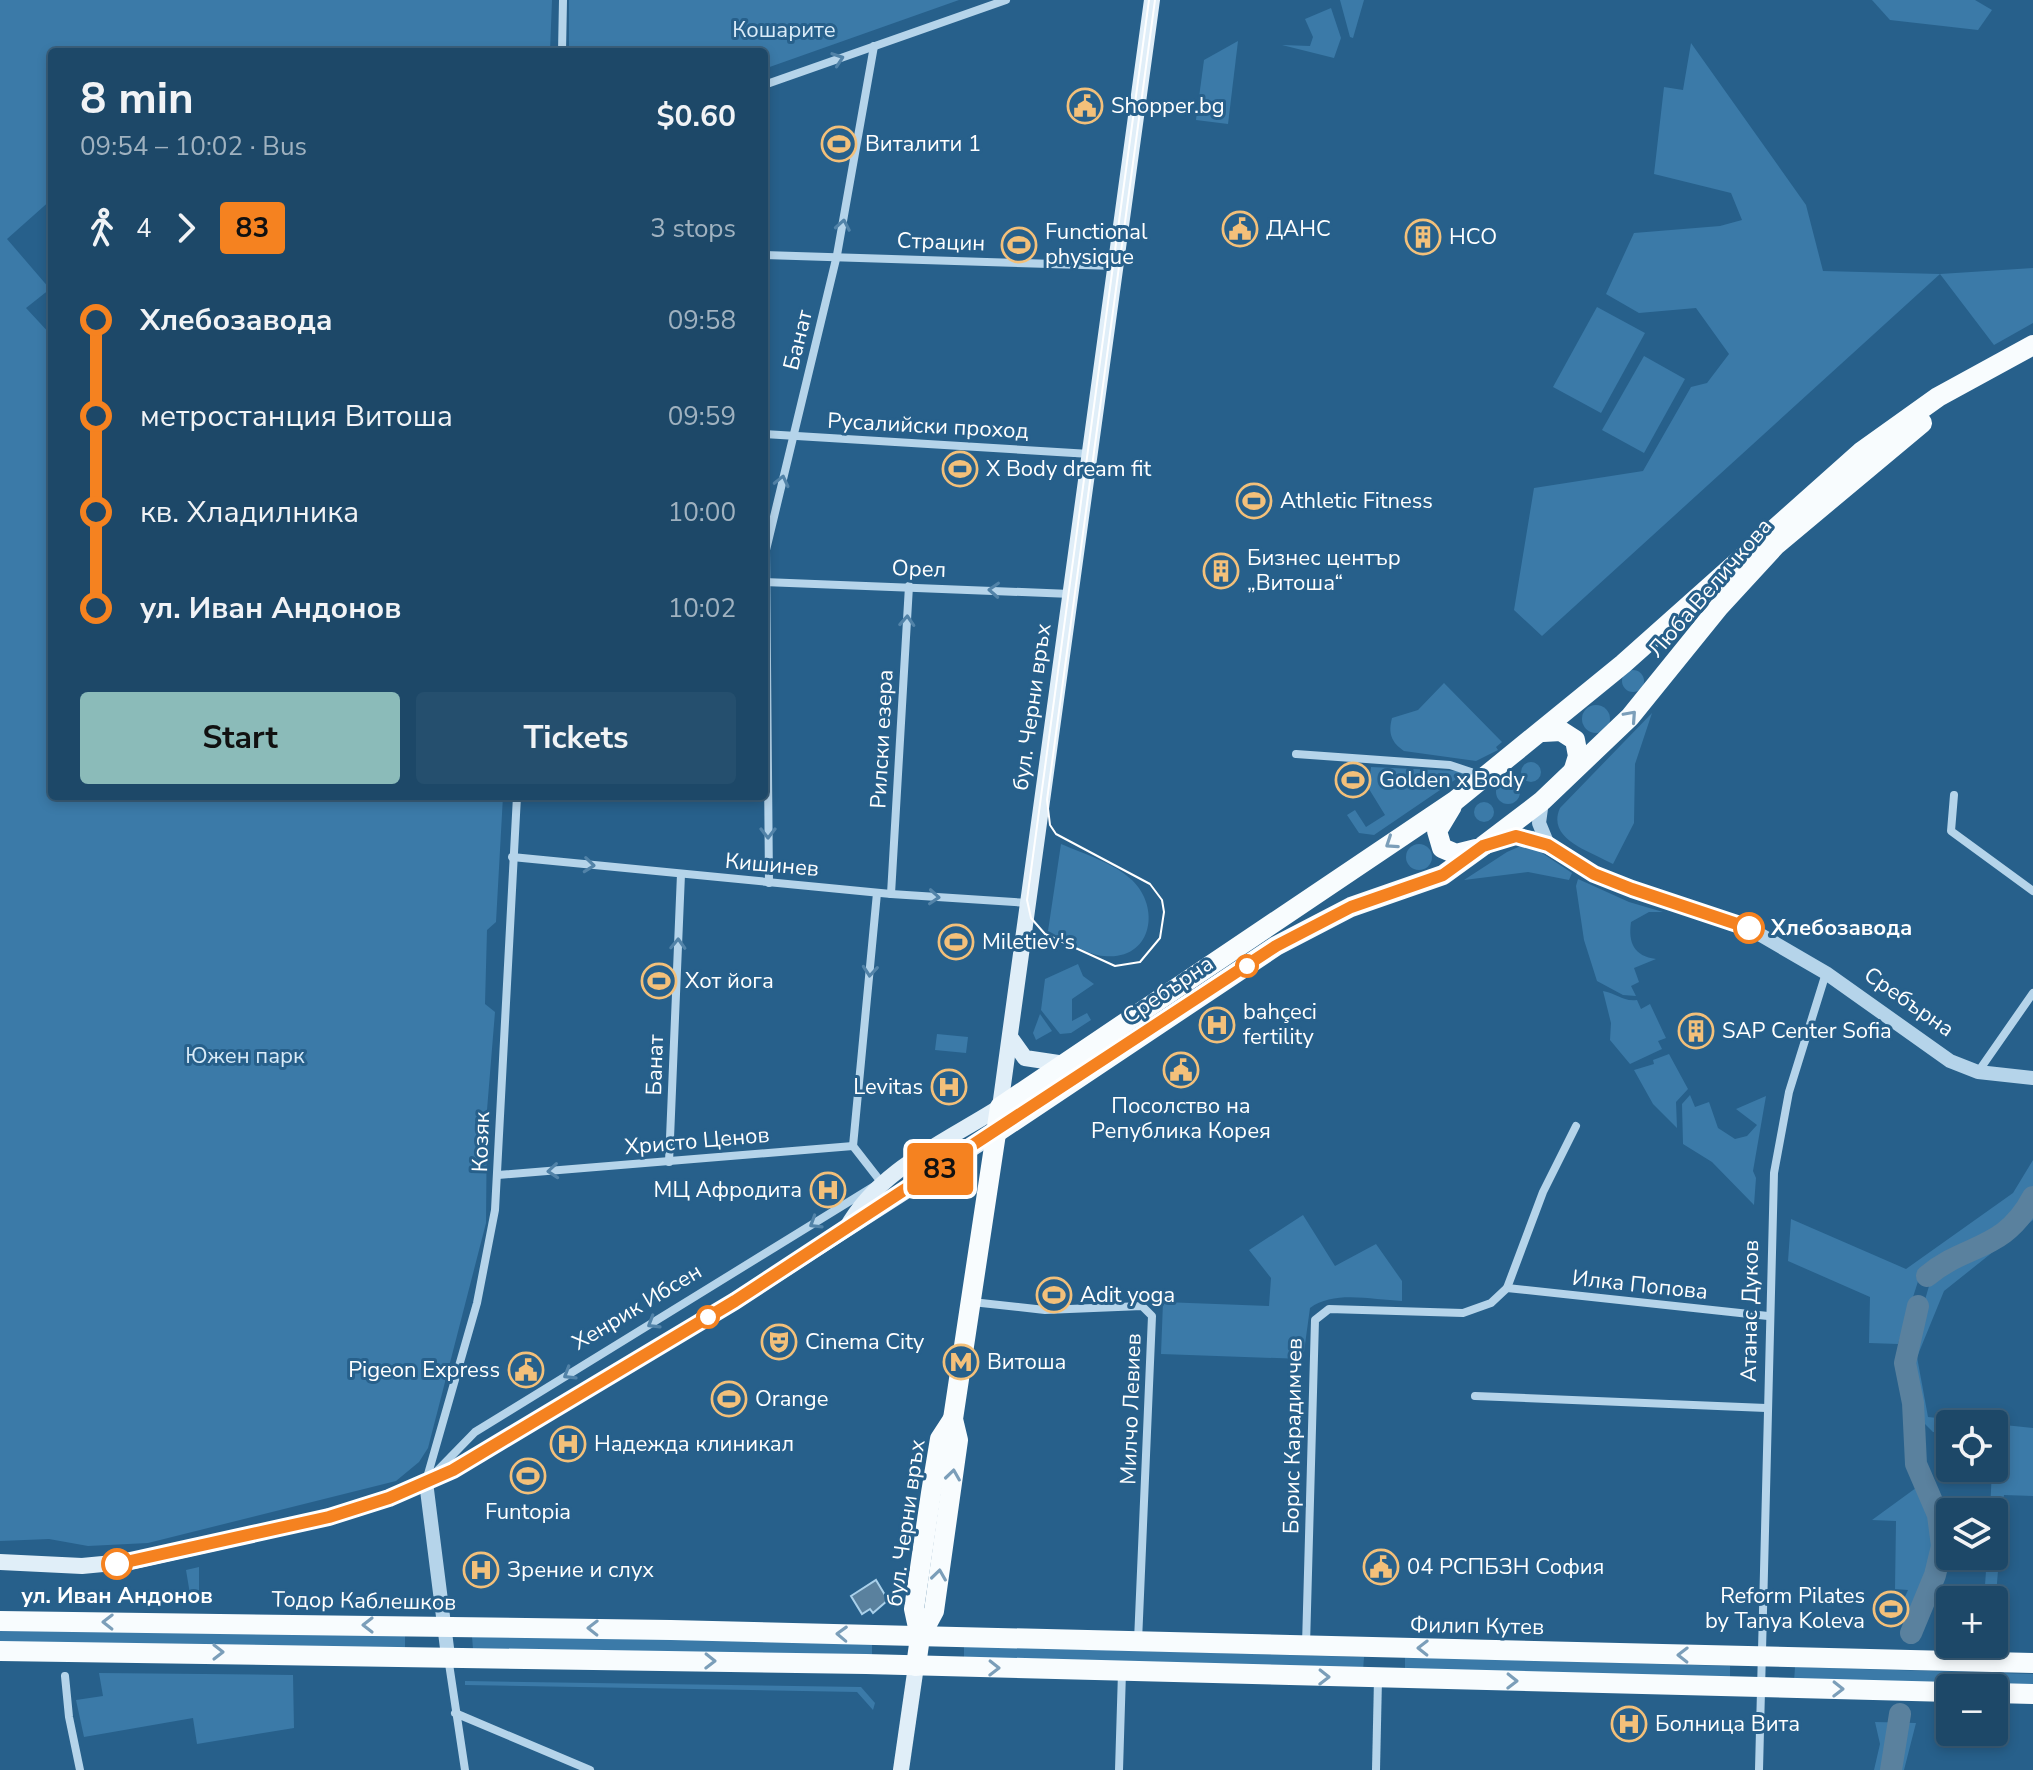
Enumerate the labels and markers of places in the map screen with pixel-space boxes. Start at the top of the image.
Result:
public building icon: Shopper.bg [1066,87,1104,125]
place label: Shopper.bg [1111,91,1225,121]
sports icon: Виталити 1 [820,125,858,163]
place label: Виталити 1 [865,129,981,159]
public building icon: ДАНС [1221,210,1259,248]
place label: ДАНС [1266,214,1331,244]
place label: Functional physique [1045,217,1148,272]
building icon: НСО [1404,218,1442,256]
place label: НСО [1449,222,1497,252]
sports icon: Functional physique [1000,226,1038,264]
sports icon: X Body dream fit [941,450,979,488]
place label: X Body dream fit [986,454,1152,484]
sports icon: Athletic Fitness [1235,482,1273,520]
place label: Athletic Fitness [1280,486,1433,516]
place label: Бизнес център „Витоша“ [1247,543,1401,598]
building icon: Бизнес център „Витоша“ [1202,552,1240,590]
sports icon: Golden x Body [1334,761,1372,799]
place label: Golden x Body [1379,765,1525,795]
marker: Хлебозавода [1734,913,1764,943]
place label: Хлебозавода [1770,913,1912,943]
sports icon: Miletiev's [937,923,975,961]
place label: Miletiev's [982,927,1075,957]
unlabelled marker [1236,955,1258,977]
sports icon: Хот йога [640,962,678,1000]
place label: Хот йога [685,966,774,996]
place label: bahçeci fertility [1243,997,1317,1052]
hospital icon: bahçeci fertility [1198,1006,1236,1044]
building icon: SAP Center Sofia [1677,1012,1715,1050]
place label: SAP Center Sofia [1722,1016,1892,1046]
public building icon: Посолство на Република Корея [1162,1051,1200,1089]
hospital icon: Levitas [930,1068,968,1106]
place label: Levitas [853,1072,923,1102]
place label: Посолство на Република Корея [1091,1091,1271,1146]
hospital icon: МЦ Афродита [809,1171,847,1209]
place label: МЦ Афродита [654,1175,802,1205]
sports icon: Adit yoga [1035,1276,1073,1314]
place label: Adit yoga [1080,1280,1175,1310]
unlabelled marker [697,1306,719,1328]
theatre icon: Cinema City [760,1323,798,1361]
place label: Cinema City [805,1327,925,1357]
metro station icon: Витоша [942,1343,980,1381]
place label: Витоша [987,1347,1066,1377]
public building icon: Pigeon Express [507,1351,545,1389]
place label: Pigeon Express [348,1355,500,1385]
sports icon: Orange [710,1380,748,1418]
place label: Orange [755,1384,828,1414]
hospital icon: Надежда клиникал [549,1425,587,1463]
place label: Надежда клиникал [594,1429,794,1459]
sports icon: Funtopia [509,1457,547,1495]
place label: Funtopia [485,1497,571,1527]
public building icon: 04 РСПБЗН София [1362,1548,1400,1586]
marker: ул. Иван Андонов [102,1549,132,1579]
hospital icon: Зрение и слух [462,1551,500,1589]
place label: 04 РСПБЗН София [1407,1552,1604,1582]
place label: Зрение и слух [507,1555,654,1585]
place label: ул. Иван Андонов [21,1581,213,1611]
place label: Reform Pilates by Tanya Koleva [1705,1581,1865,1636]
sports icon: Reform Pilates by Tanya Koleva [1872,1590,1910,1628]
hospital icon: Болница Вита [1610,1705,1648,1743]
place label: Болница Вита [1655,1709,1800,1739]

